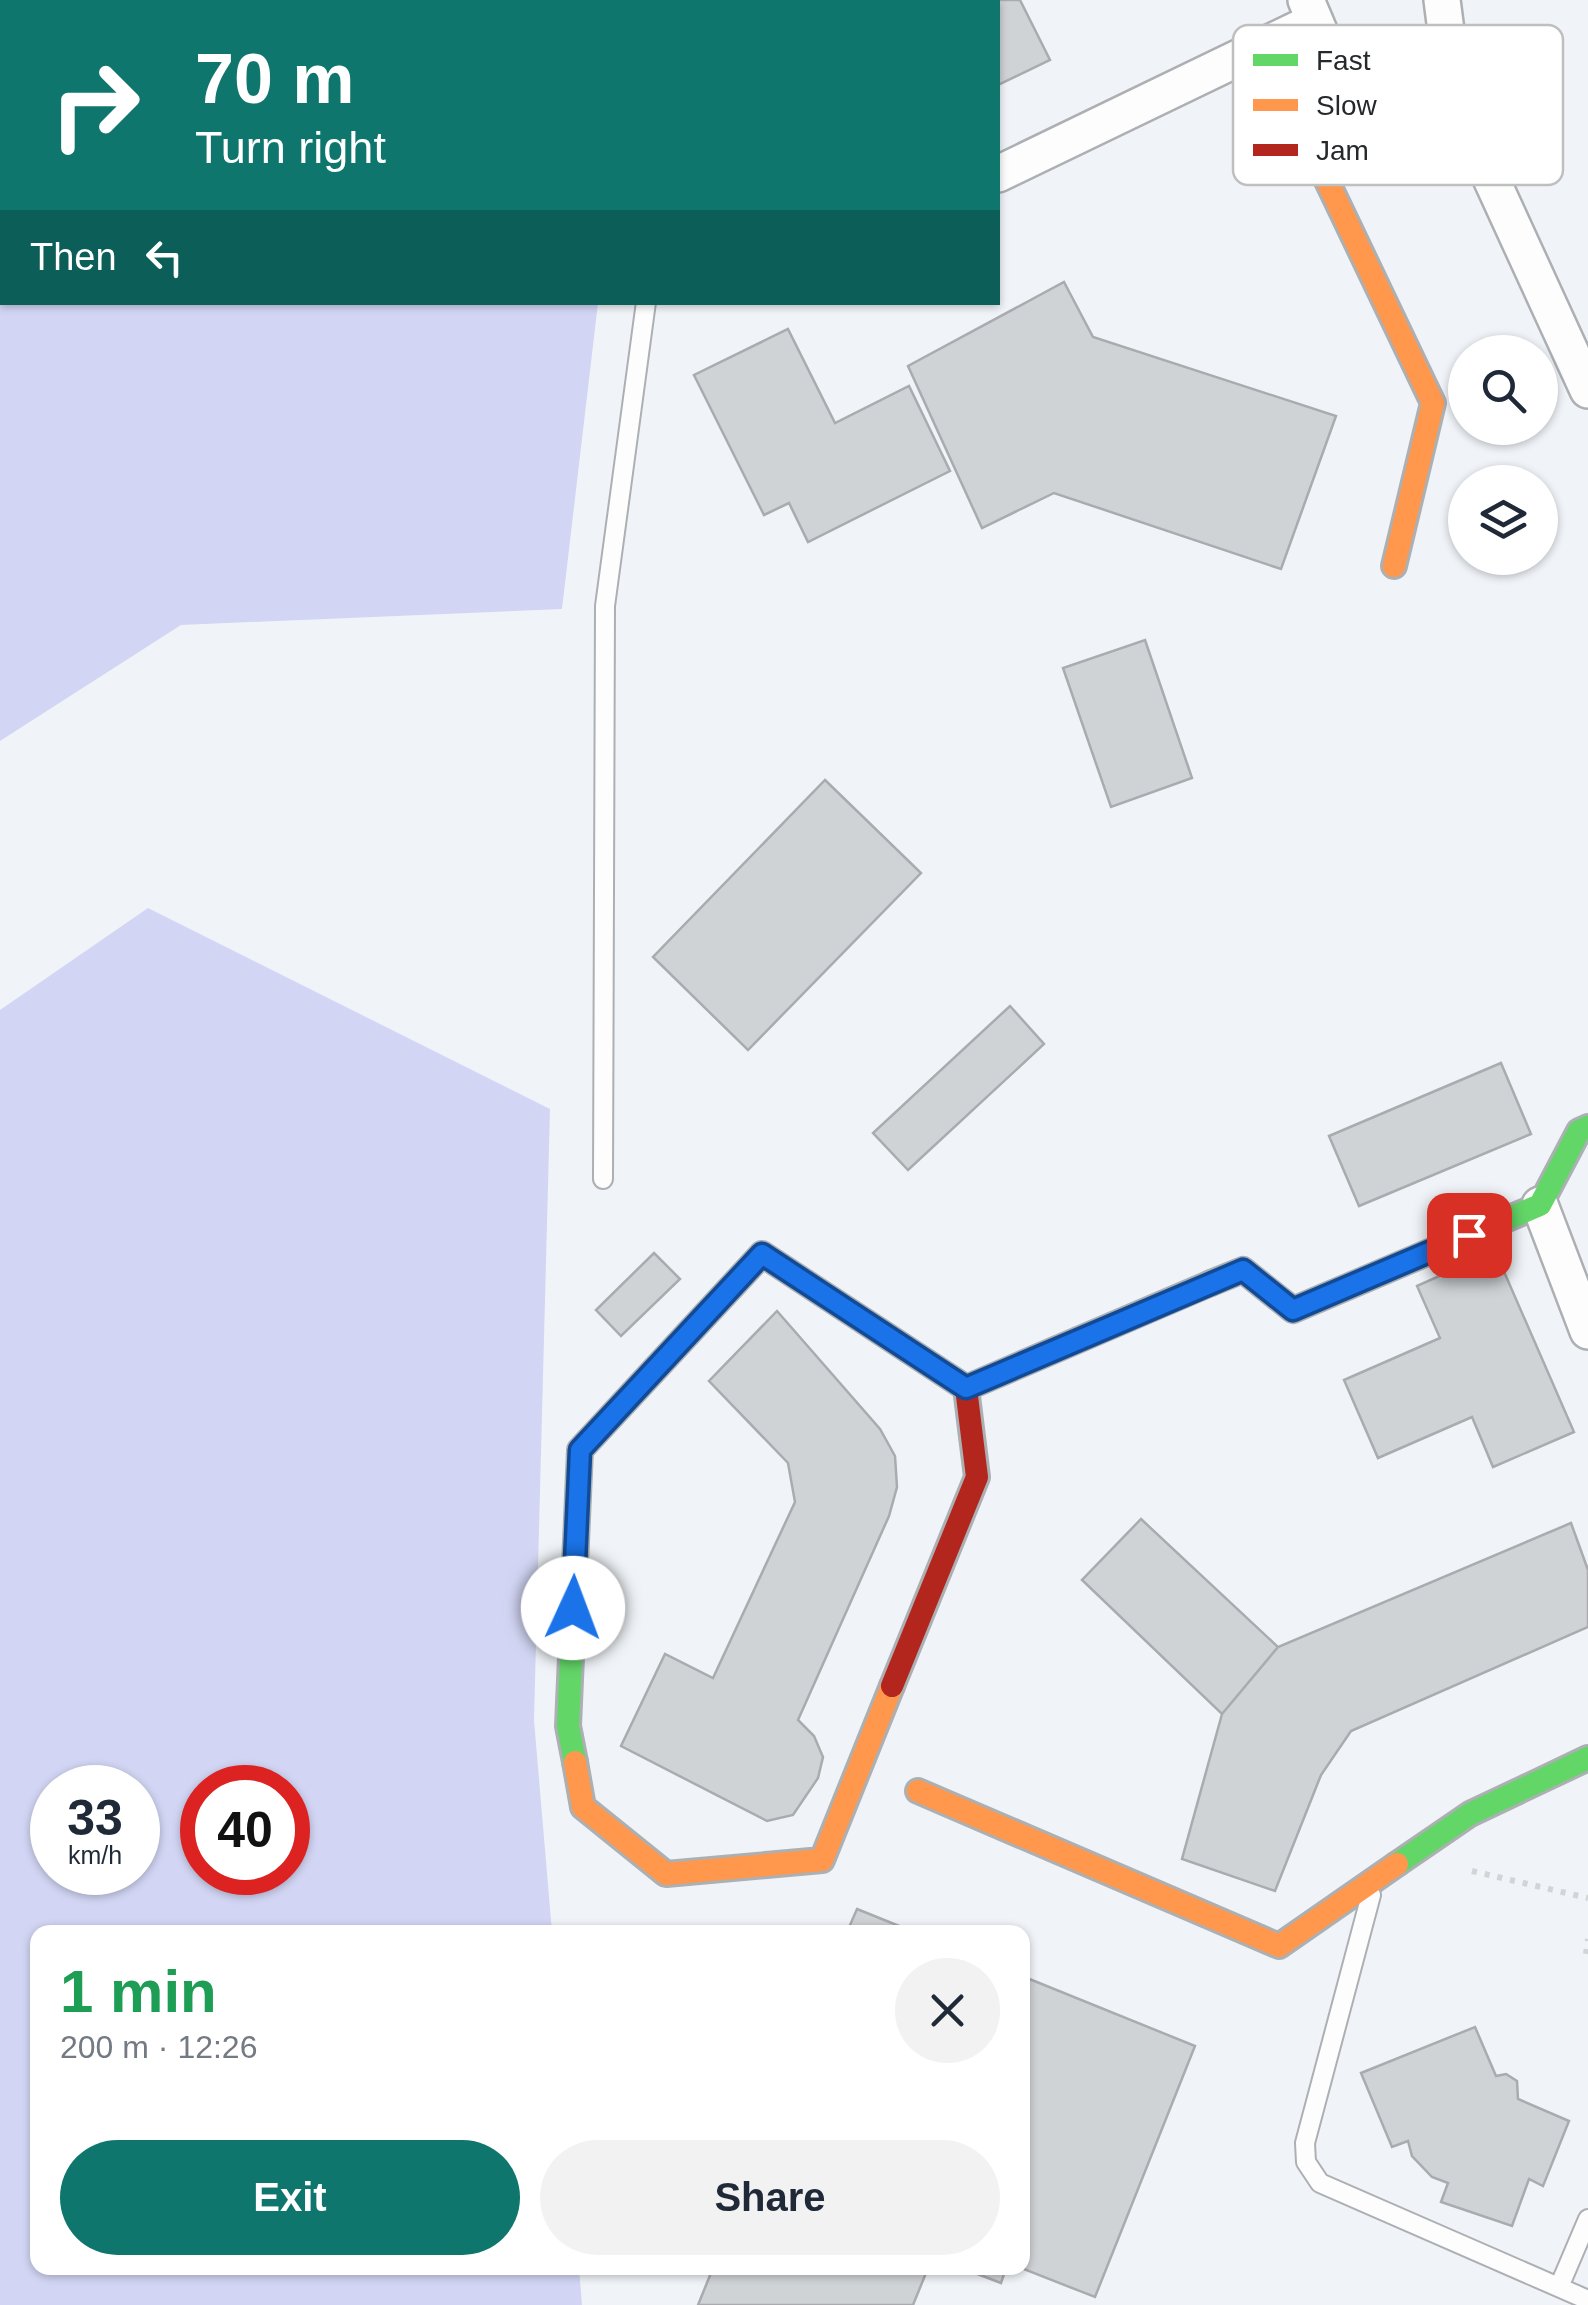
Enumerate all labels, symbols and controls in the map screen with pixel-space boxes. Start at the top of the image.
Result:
legend [1233,25,1563,185]
icon: right [30,40,160,170]
text: 70 m [195,40,355,118]
text: Fast [1316,45,1371,76]
text: Slow [1316,90,1377,121]
text: Turn right [195,122,386,173]
text: Jam [1316,135,1369,166]
icon: left [137,230,192,285]
text: Then [30,236,117,278]
map controls [1448,335,1558,575]
button: search [1448,335,1558,445]
button: layers [1448,465,1558,575]
pin [1427,1193,1512,1278]
icon: arrive [1442,1208,1497,1263]
position arrow [521,1556,625,1660]
speed limit sign: 40 [180,1765,310,1895]
text: 33 [67,1790,123,1846]
text: km/h [68,1841,122,1869]
text: 1 min [60,1958,217,2025]
button: close [895,1958,1000,2063]
text: 200 m · 12:26 [60,2029,257,2065]
button: Exit [60,2140,520,2255]
button: Share [540,2140,1000,2255]

